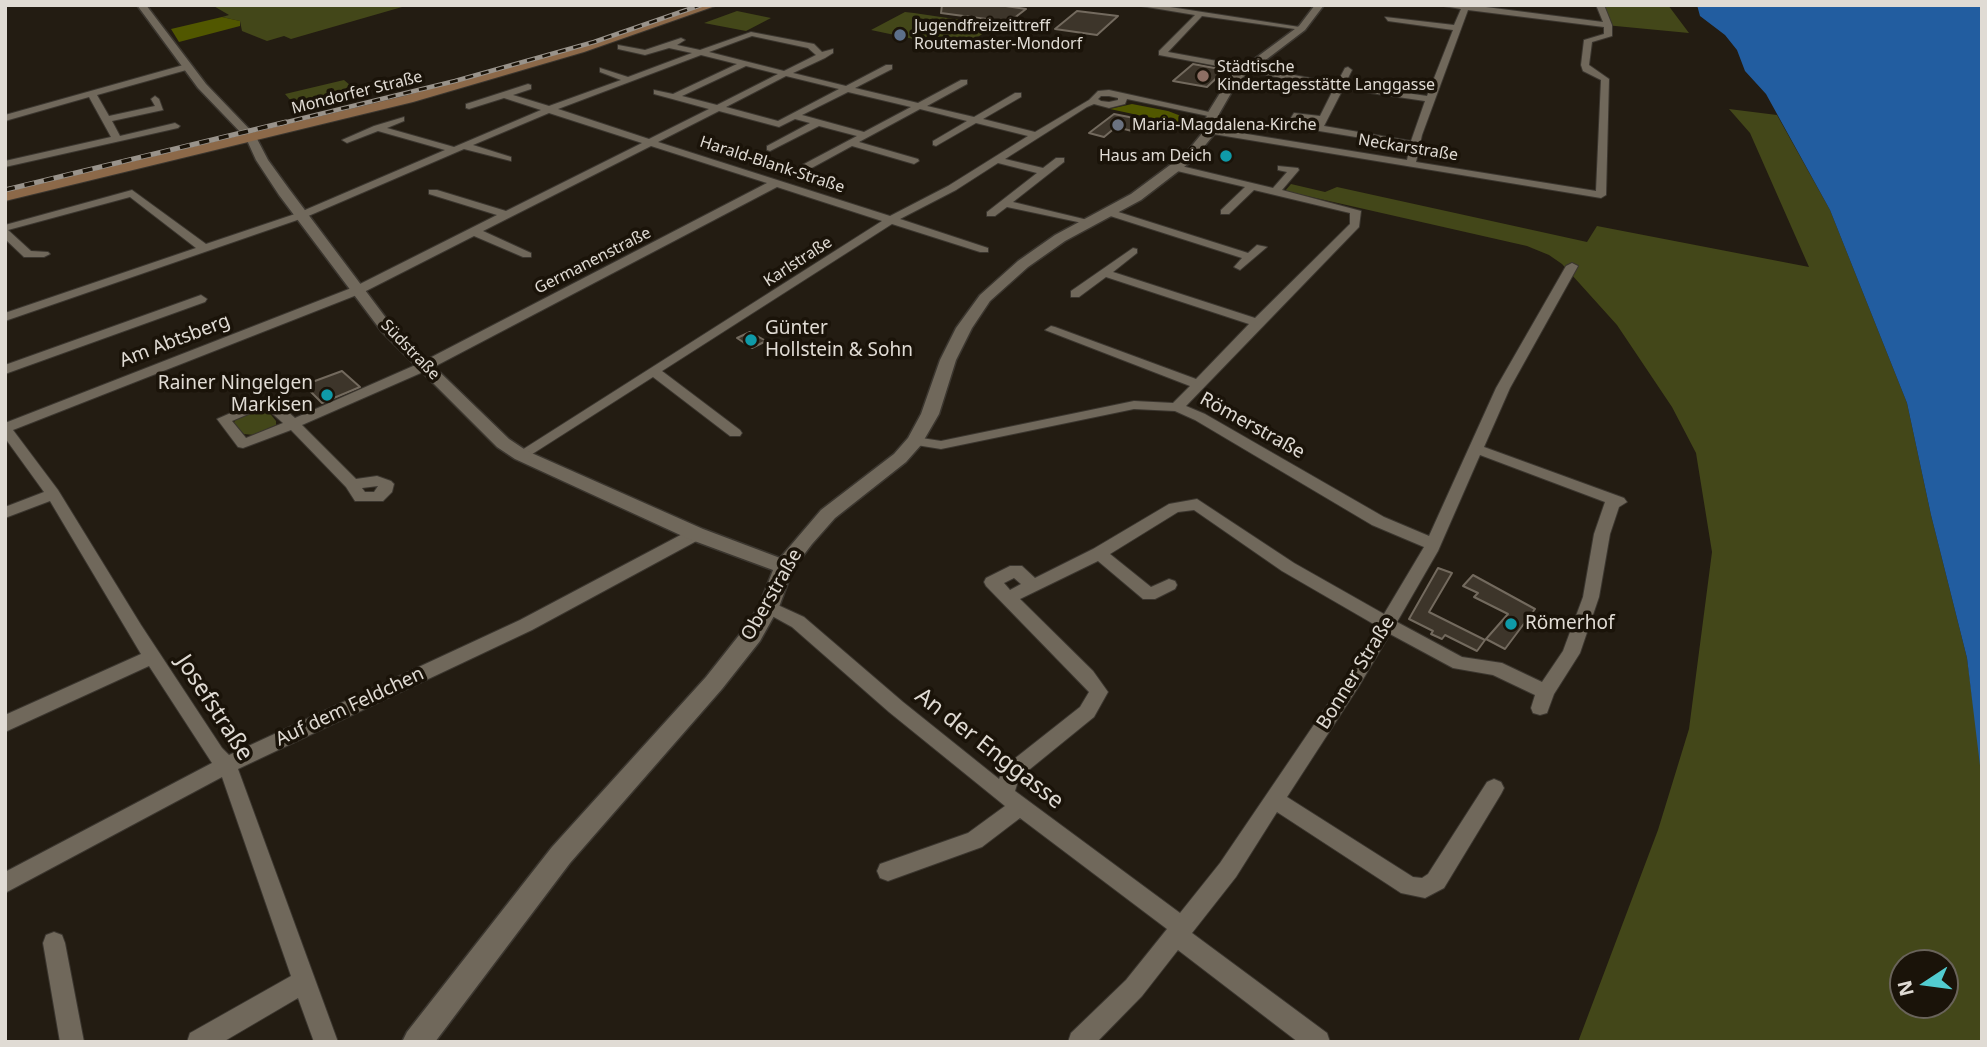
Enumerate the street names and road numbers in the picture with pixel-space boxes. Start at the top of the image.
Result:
street label: Mondorfer Straße [289,67,425,119]
street label: Neckarstraße [1357,131,1459,165]
street label: Harald-Blank-Straße [697,133,847,197]
street label: Germanenstraße [532,223,654,299]
street label: Karlstraße [760,233,836,291]
street label: Am Abtsberg [117,310,233,372]
street label: Südstraße [377,316,443,384]
street label: Römerstraße [1196,388,1308,464]
street label: Oberstraße [737,545,807,645]
street label: Bonner Straße [1312,612,1400,734]
street label: Josefstraße [170,650,258,766]
street label: Auf dem Feldchen [272,663,428,751]
street label: An der Enggasse [909,683,1069,815]

